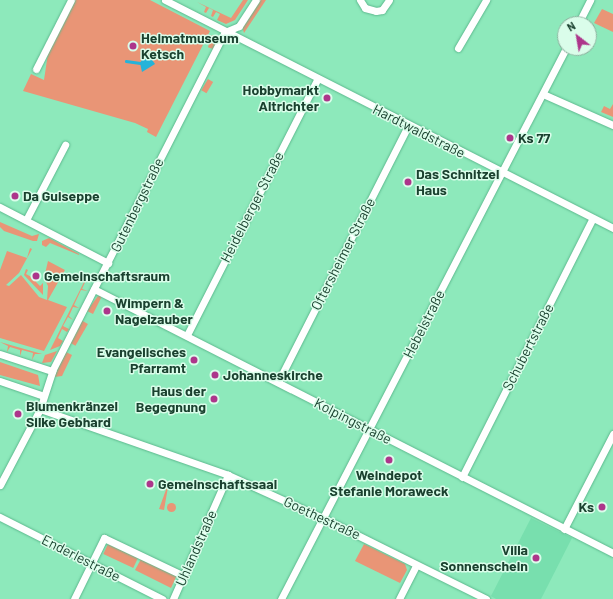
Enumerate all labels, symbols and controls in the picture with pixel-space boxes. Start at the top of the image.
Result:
north arrow [557,16,597,56]
text: N [565,19,578,34]
place label: Heimatmuseum Ketsch [141,30,239,62]
marker: Heimatmuseum Ketsch [128,41,138,51]
place label: Hobbymarkt Altrichter [243,82,319,114]
marker: Hobbymarkt Altrichter [322,93,332,103]
street label: Hardtwaldstraße [370,101,468,161]
place label: Ks 77 [518,130,550,146]
marker: Ks 77 [505,133,515,143]
street label: Heidelberger Straße [217,149,287,265]
street label: Gutenbergstraße [107,155,167,255]
place label: Das Schnitzel Haus [416,166,499,198]
marker: Das Schnitzel Haus [403,177,413,187]
place label: Da Guiseppe [23,188,100,204]
marker: Da Guiseppe [10,191,20,201]
street label: Oftersheimer Straße [307,195,379,313]
place label: Gemeinschaftsraum [44,268,170,284]
marker: Gemeinschaftsraum [31,271,41,281]
street label: Hebelstraße [400,287,448,361]
place label: Wimpern & Nagelzauber [115,295,193,328]
street label: Schubertstraße [499,301,557,393]
marker: Wimpern & Nagelzauber [102,306,112,316]
place label: Evangelisches Pfarramt [97,344,186,376]
marker: Evangelisches Pfarramt [189,355,199,365]
place label: Johanneskirche [223,367,323,383]
marker: Johanneskirche [210,370,220,380]
place label: Haus der Begegnung [136,383,206,416]
marker: Haus der Begegnung [209,394,219,404]
street label: Kolpingstraße [311,394,395,448]
place label: Blumenkränzel Silke Gebhard [26,398,118,430]
marker: Blumenkränzel Silke Gebhard [13,409,23,419]
marker: Weindepot Stefanie Moraweck [384,455,394,465]
place label: Weindepot Stefanie Moraweck [330,467,448,500]
place label: Gemeinschaftssaal [158,476,277,492]
marker: Gemeinschaftssaal [145,479,155,489]
street label: Goethestraße [281,493,363,543]
place label: Ks [578,499,594,515]
marker: Ks [597,502,607,512]
street label: Uhlandstraße [172,507,220,589]
street label: Enderlestraße [39,531,123,585]
place label: Villa Sonnenschein [440,542,528,574]
marker: Villa Sonnenschein [531,553,541,563]

